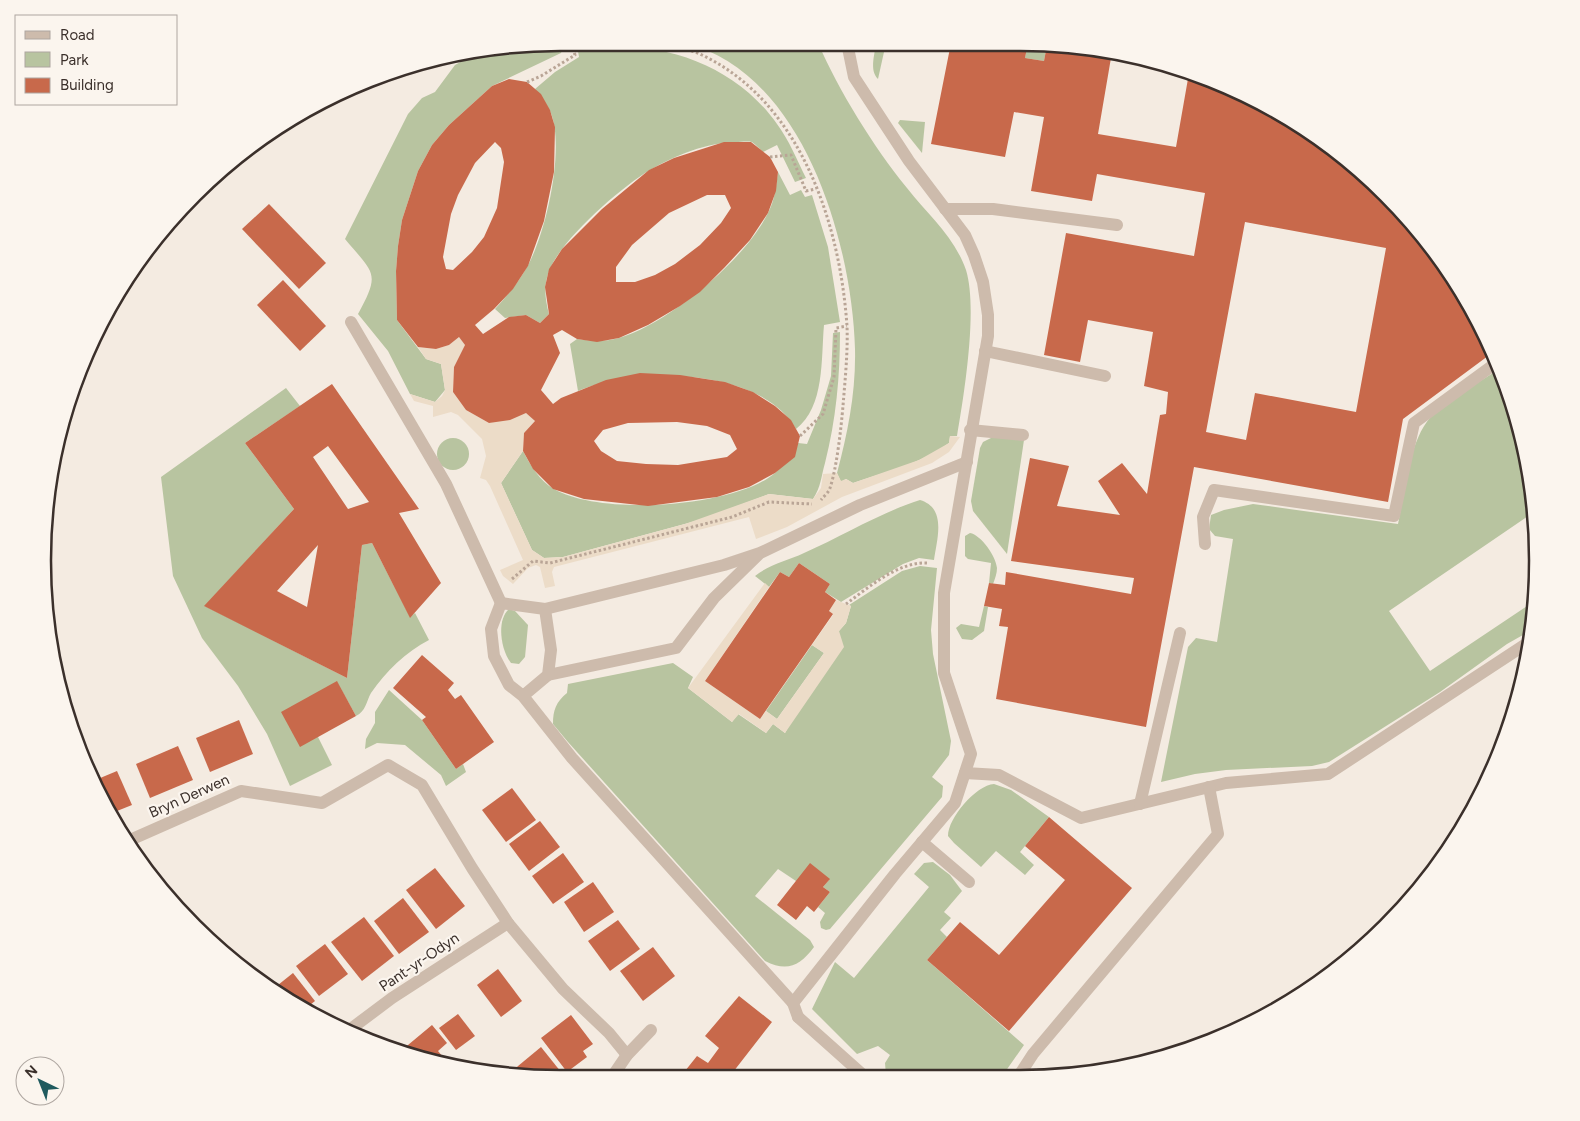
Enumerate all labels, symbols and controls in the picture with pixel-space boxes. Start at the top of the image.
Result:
legend [15,15,178,105]
text: Road [60,26,95,44]
text: Park [60,51,89,69]
text: Building [60,76,114,94]
street label: Bryn Derwen [146,770,232,822]
street label: Pant-yr-Odyn [376,929,462,995]
north arrow [15,1056,65,1106]
text: N [22,1062,41,1082]

